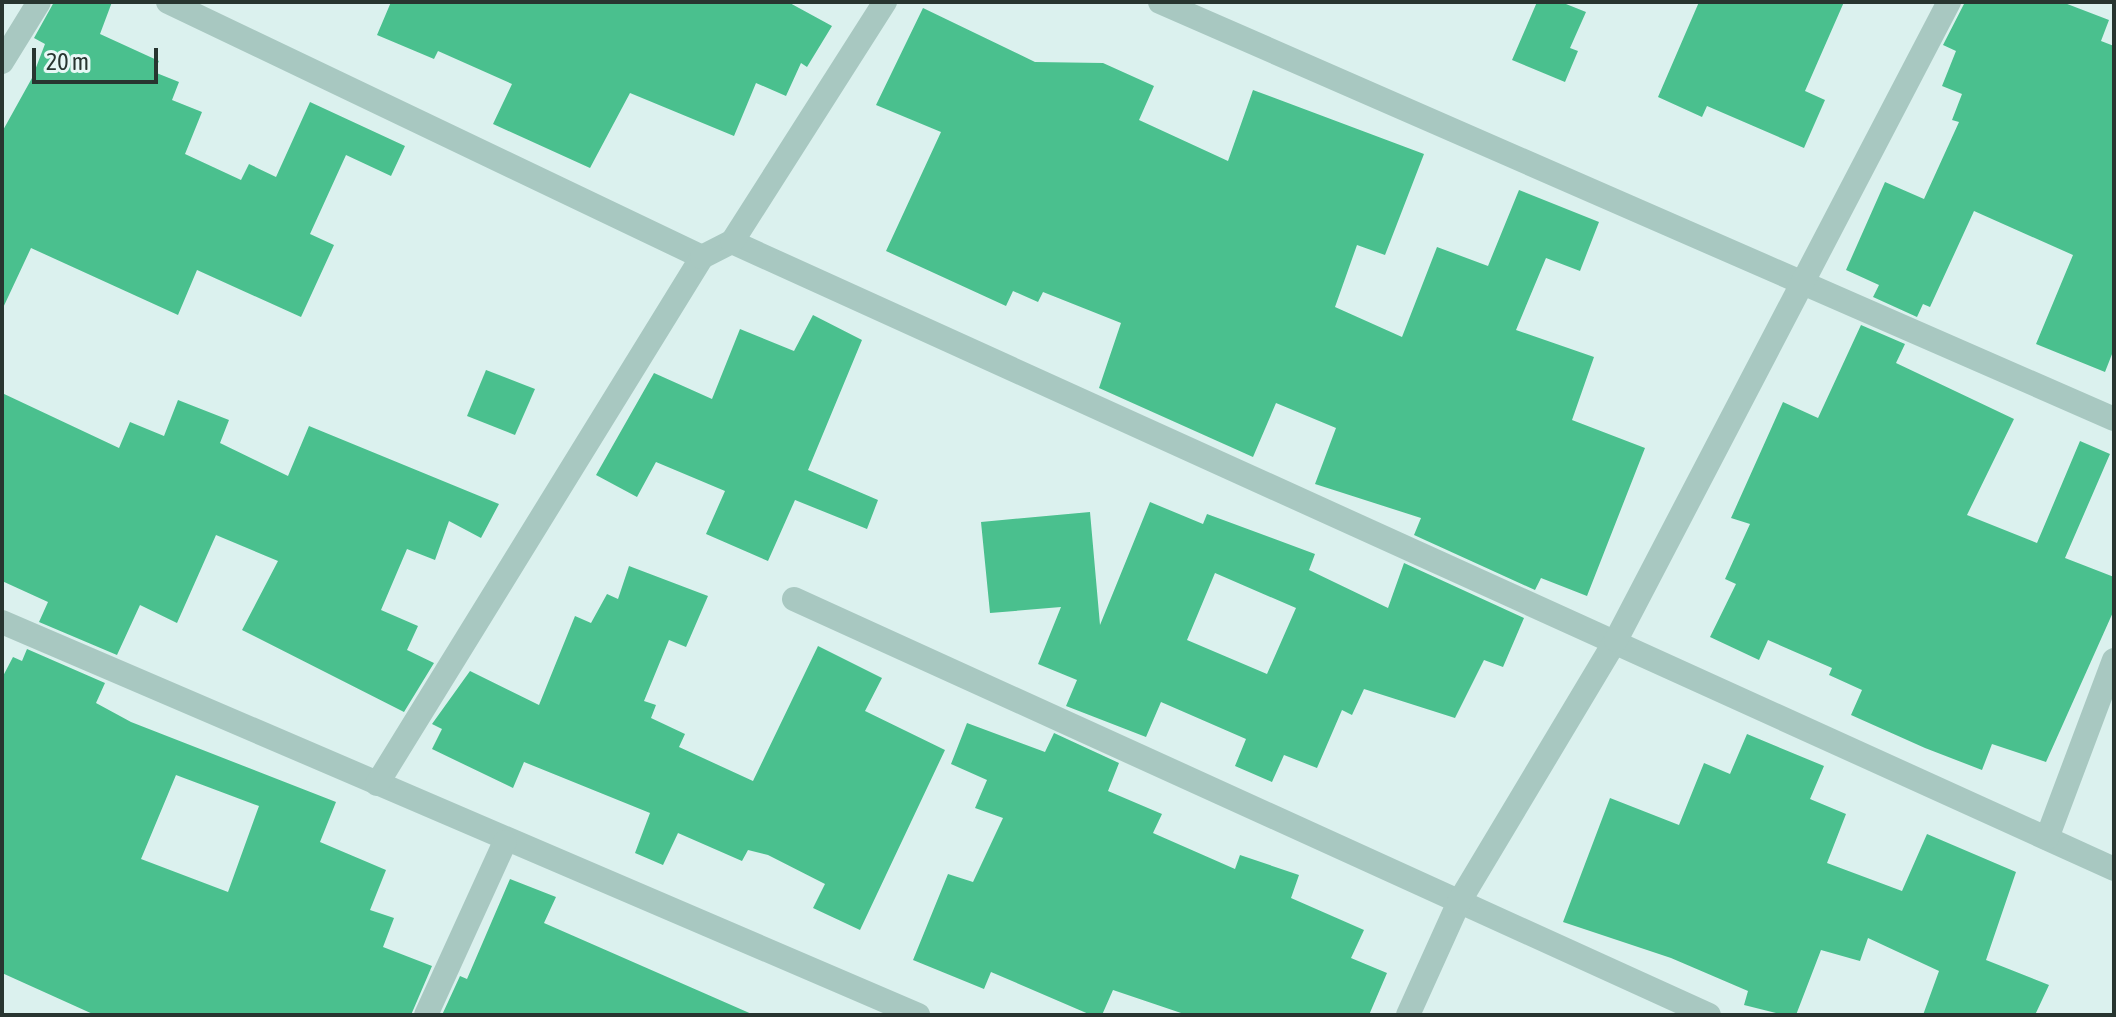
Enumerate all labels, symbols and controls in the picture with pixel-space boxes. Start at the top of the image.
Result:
scale bar [36,32,162,82]
text: 20 m [46,48,89,75]

